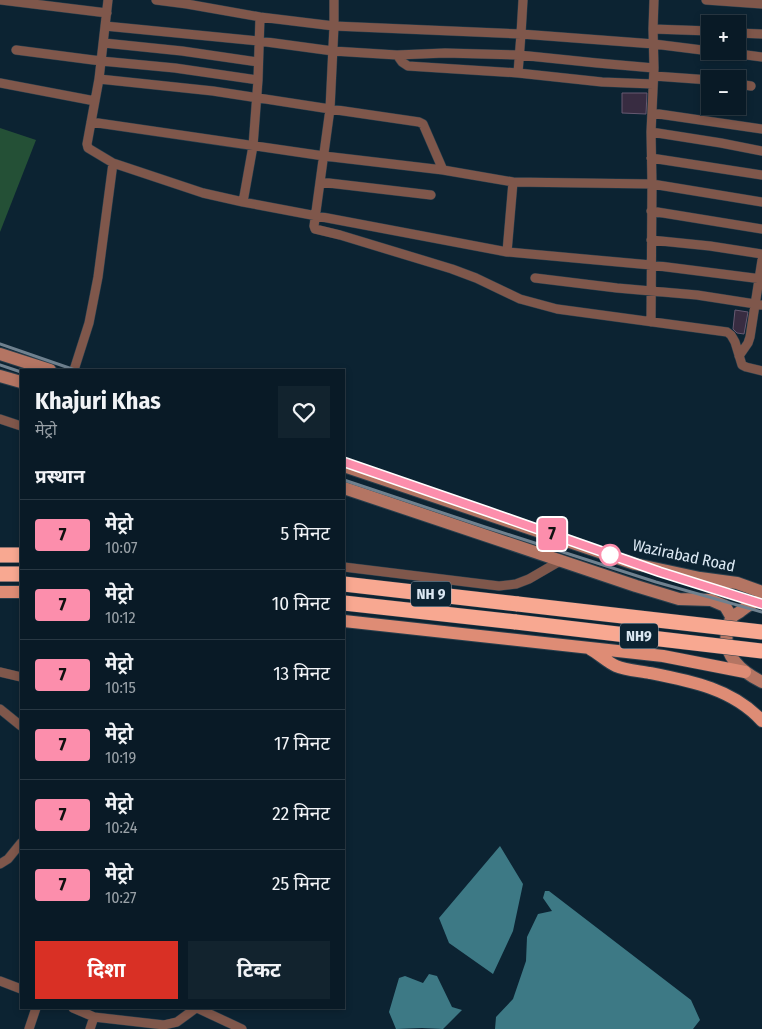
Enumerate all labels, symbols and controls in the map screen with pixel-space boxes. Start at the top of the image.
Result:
map controls [701,15,746,115]
button: + [701,15,746,60]
button: − [701,70,746,115]
button: heart [278,386,330,438]
text: Khajuri Khas [35,387,161,415]
text: मेट्रो [35,420,57,439]
text: प्रस्थान [35,465,85,488]
text: मेट्रो [105,512,133,535]
line badge: 7 [536,518,568,550]
text: 5 मिनट [280,522,330,545]
text: 7 [548,523,556,545]
text: 7 [59,524,66,546]
street label: Wazirabad Road [631,535,737,576]
text: 10:07 [105,538,138,557]
unlabelled marker [599,544,621,566]
text: मेट्रो [105,582,133,605]
road number: NH 9 [411,582,451,606]
text: 10 मिनट [272,592,330,615]
text: 7 [59,594,66,616]
text: 10:12 [105,608,136,627]
road number: NH9 [620,624,658,648]
text: मेट्रो [105,652,133,675]
text: 13 मिनट [273,662,330,685]
text: 7 [59,664,66,686]
text: 10:15 [105,678,136,697]
text: मेट्रो [105,722,133,745]
text: 17 मिनट [274,732,330,755]
text: 7 [59,734,66,756]
text: 10:19 [105,748,136,767]
text: मेट्रो [105,792,133,815]
text: 22 मिनट [272,802,330,825]
text: 7 [59,804,66,826]
text: 10:24 [105,818,137,837]
text: मेट्रो [105,862,133,885]
text: 25 मिनट [272,872,330,895]
text: 7 [59,874,66,896]
text: 10:27 [105,888,136,907]
button: दिशा [35,941,178,999]
button: टिकट [188,941,330,999]

